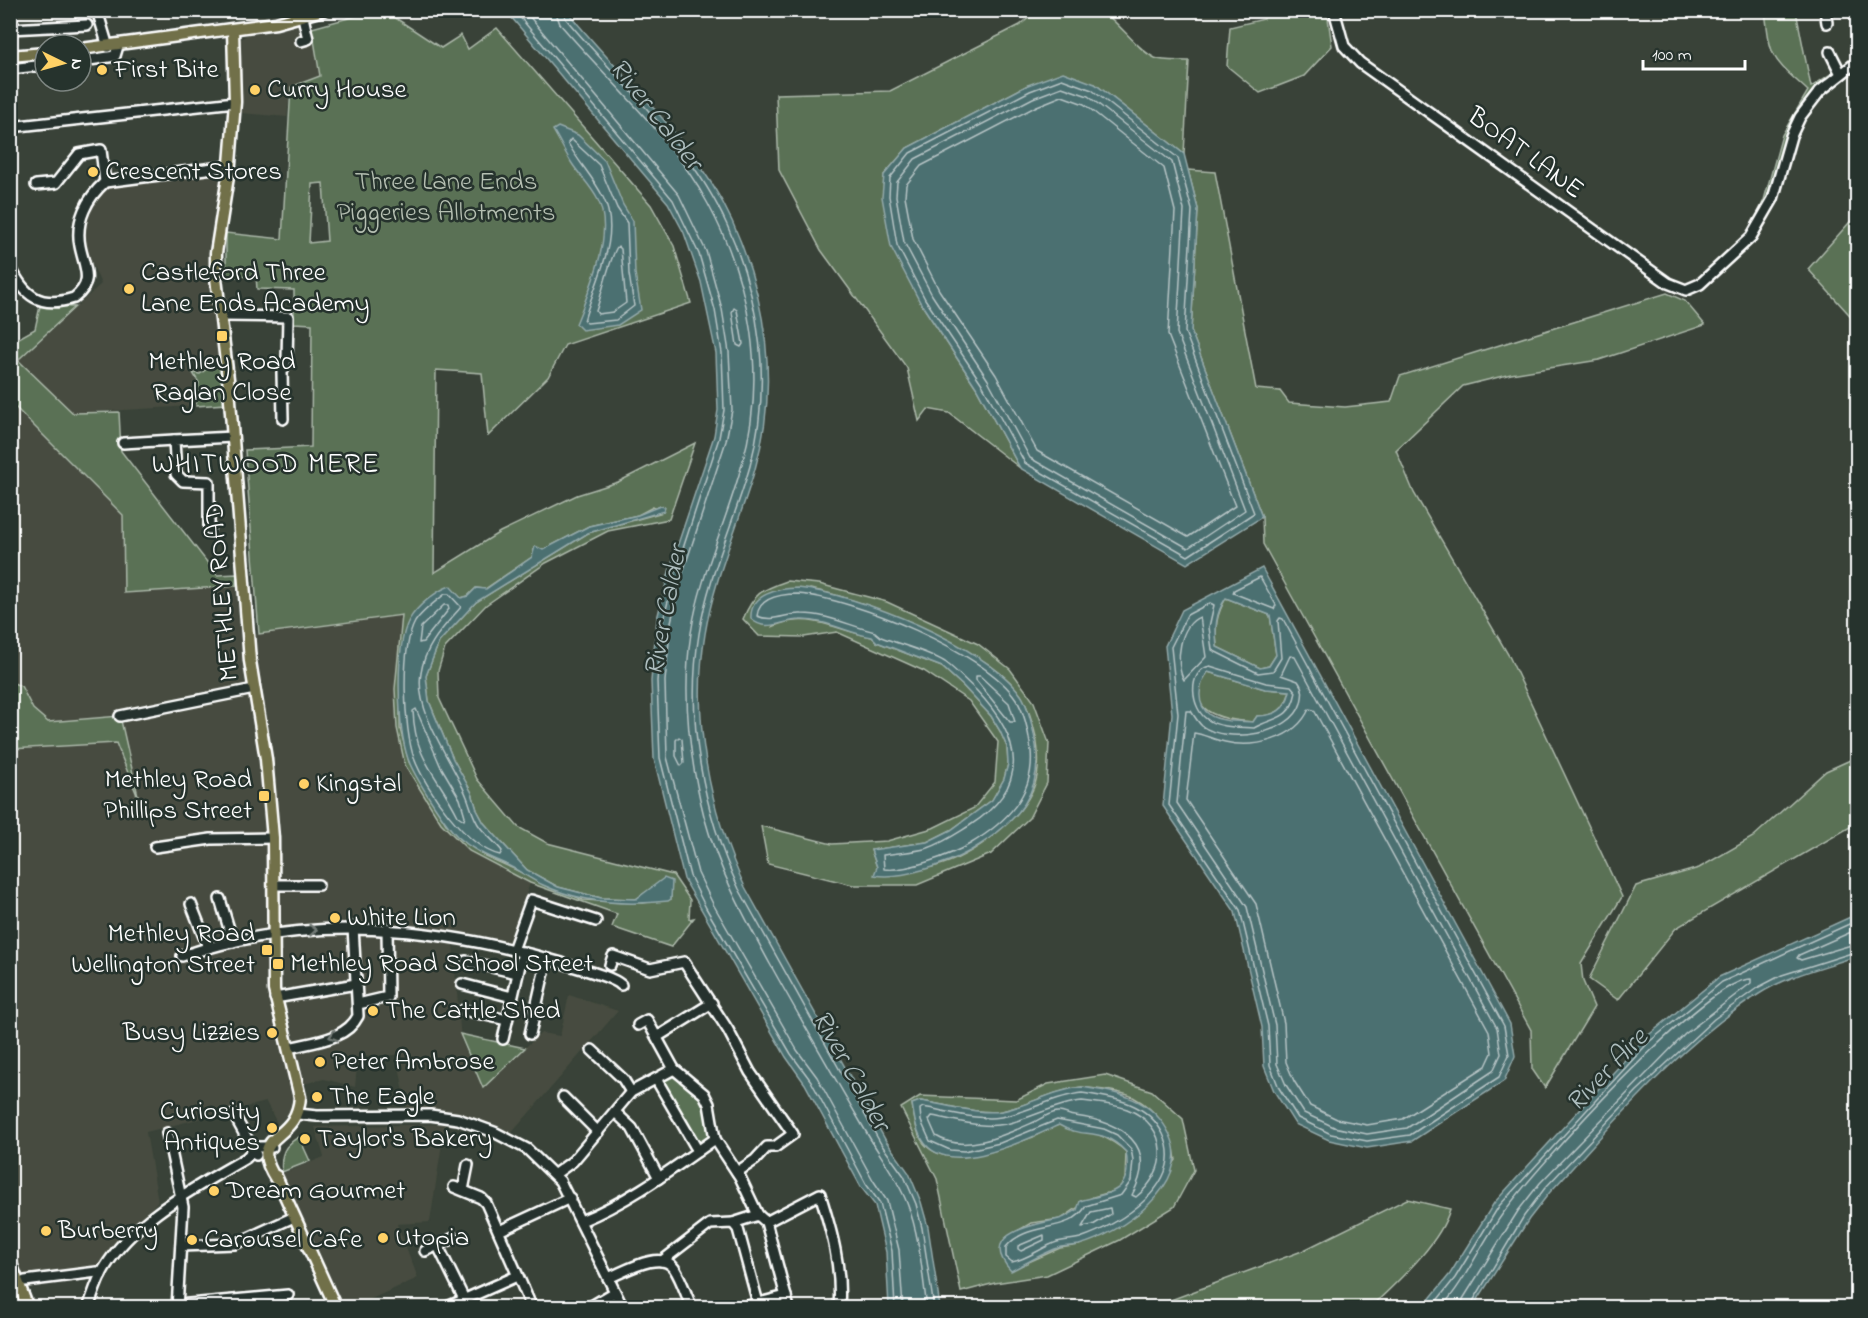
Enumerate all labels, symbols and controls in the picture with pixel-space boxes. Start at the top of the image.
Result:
north arrow [33,33,93,93]
scale bar [1643,33,1745,71]
text: 100 m [1652,43,1692,69]
water label: River Calder [598,50,714,182]
place label: First Bite [113,51,219,90]
text: N [64,58,88,71]
marker: First Bite [95,63,109,77]
place label: Curry House [267,71,408,110]
marker: Curry House [248,83,262,97]
street label: BOAT LANE [1458,98,1591,210]
place label: Crescent Stores [105,153,282,192]
park label: Three Lane Ends Piggeries Allotments [336,163,556,233]
marker: Crescent Stores [86,165,100,179]
place label: Castleford Three Lane Ends Academy [141,254,370,324]
marker: Castleford Three Lane Ends Academy [122,282,136,296]
marker: Methley Road Raglan Close [215,329,229,343]
place label: Methley Road Raglan Close [148,343,296,413]
district label: WHITWOOD MERE [152,445,380,486]
street label: METHLEY ROAD [196,501,250,683]
water label: River Calder [634,539,700,680]
place label: Methley Road Phillips Street [103,761,252,831]
place label: Kingstal [316,765,401,804]
marker: Kingstal [297,777,311,791]
marker: Methley Road Phillips Street [257,789,271,803]
place label: White Lion [347,899,456,938]
marker: White Lion [328,911,342,925]
place label: Methley Road Wellington Street [71,915,255,985]
one-way arrow [308,924,318,937]
marker: Methley Road Wellington Street [260,943,274,957]
place label: Methley Road School Street [290,945,593,984]
marker: Methley Road School Street [271,957,285,971]
place label: The Cattle Shed [385,992,561,1031]
water label: River Calder [800,1003,902,1142]
marker: The Cattle Shed [366,1004,380,1018]
place label: Busy Lizzies [122,1014,260,1053]
water label: River Aire [1557,1018,1660,1123]
marker: Busy Lizzies [265,1026,279,1040]
one-way arrow [328,1029,339,1041]
place label: Peter Ambrose [332,1043,495,1082]
marker: Peter Ambrose [313,1055,327,1069]
place label: The Eagle [329,1078,436,1117]
marker: The Eagle [310,1090,324,1104]
place label: Curiosity Antiques [160,1093,260,1163]
place label: Taylor's Bakery [317,1120,492,1159]
marker: Curiosity Antiques [265,1121,279,1135]
marker: Taylor's Bakery [298,1132,312,1146]
place label: Dream Gourmet [225,1172,405,1211]
marker: Dream Gourmet [207,1184,221,1198]
place label: Burberry [57,1212,158,1251]
place label: Utopia [395,1219,469,1258]
place label: Carousel Cafe [204,1221,363,1260]
marker: Burberry [39,1224,53,1238]
marker: Utopia [376,1231,390,1245]
marker: Carousel Cafe [185,1233,199,1247]

